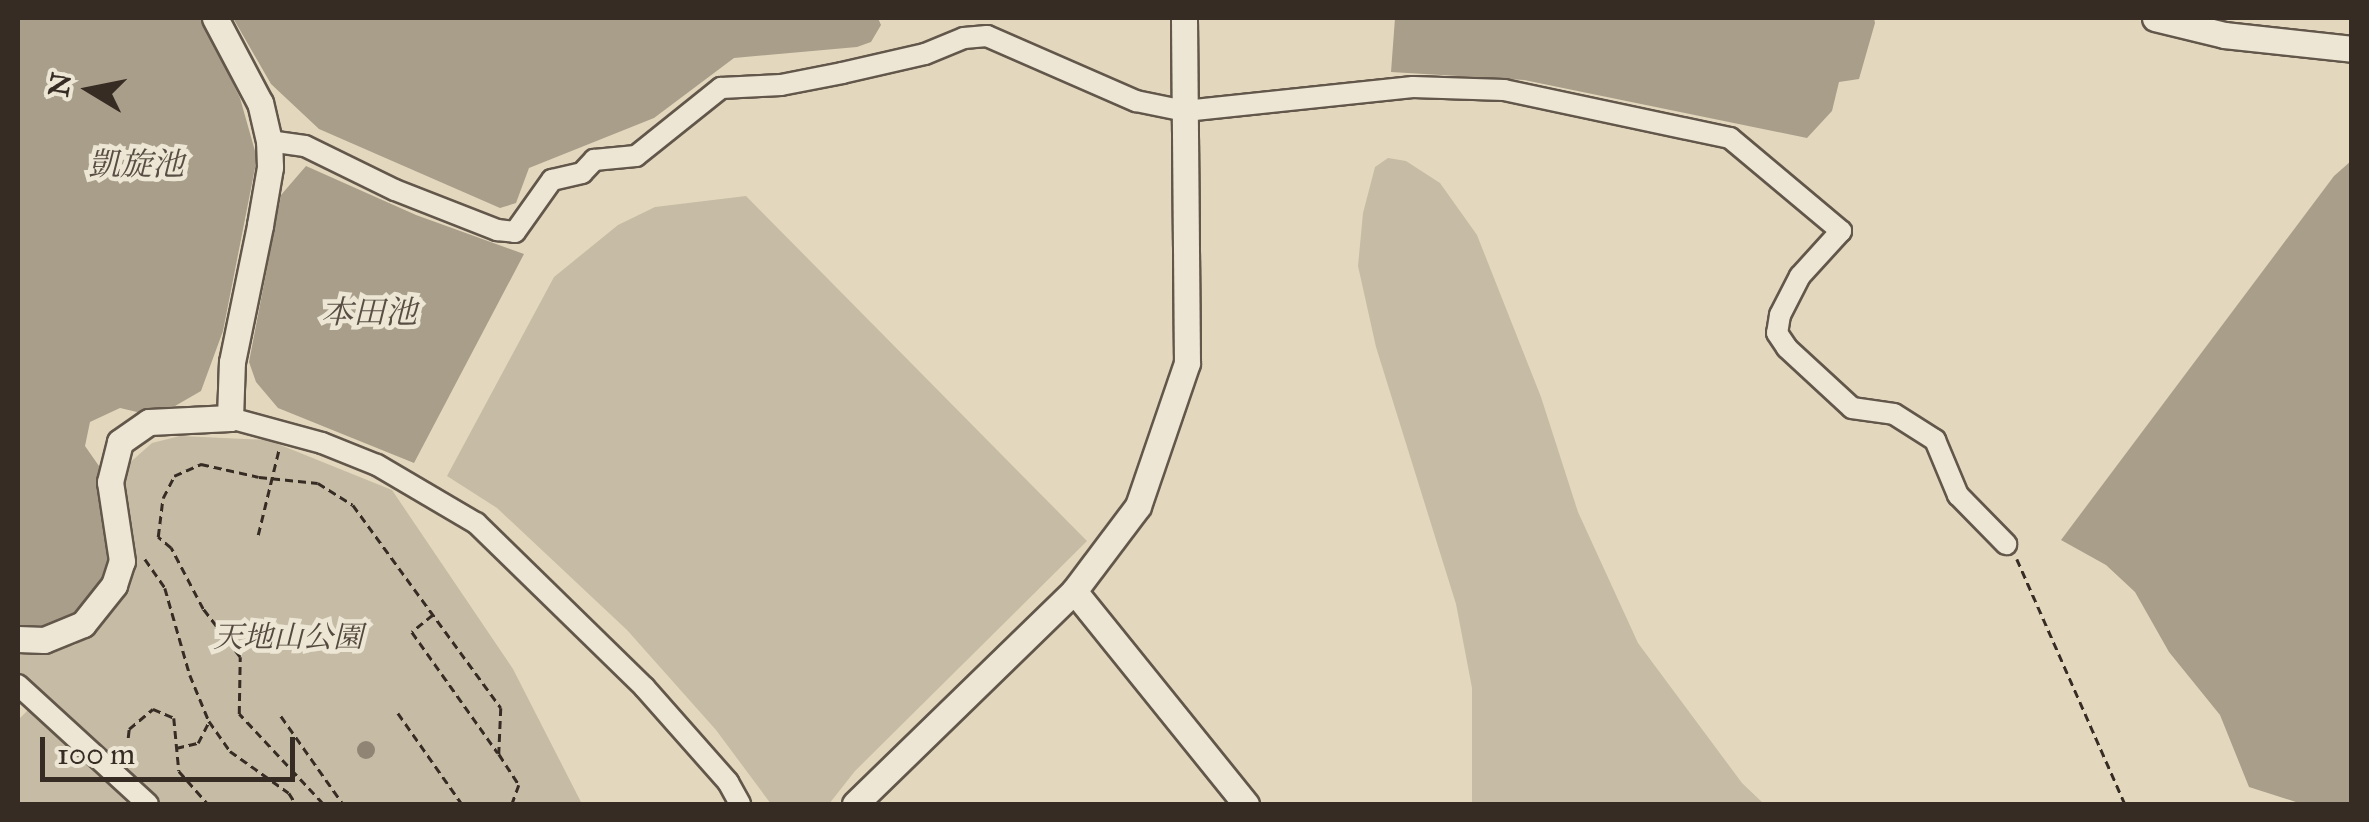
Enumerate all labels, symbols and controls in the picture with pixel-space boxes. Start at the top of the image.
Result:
north arrow [40,40,140,140]
text: N [41,70,79,99]
water label: 凱旋池 [88,146,184,184]
water label: 本田池 [321,294,417,332]
park label: 天地山公園 [213,619,363,655]
scale bar [45,717,300,779]
text: 100 m [57,736,135,772]

